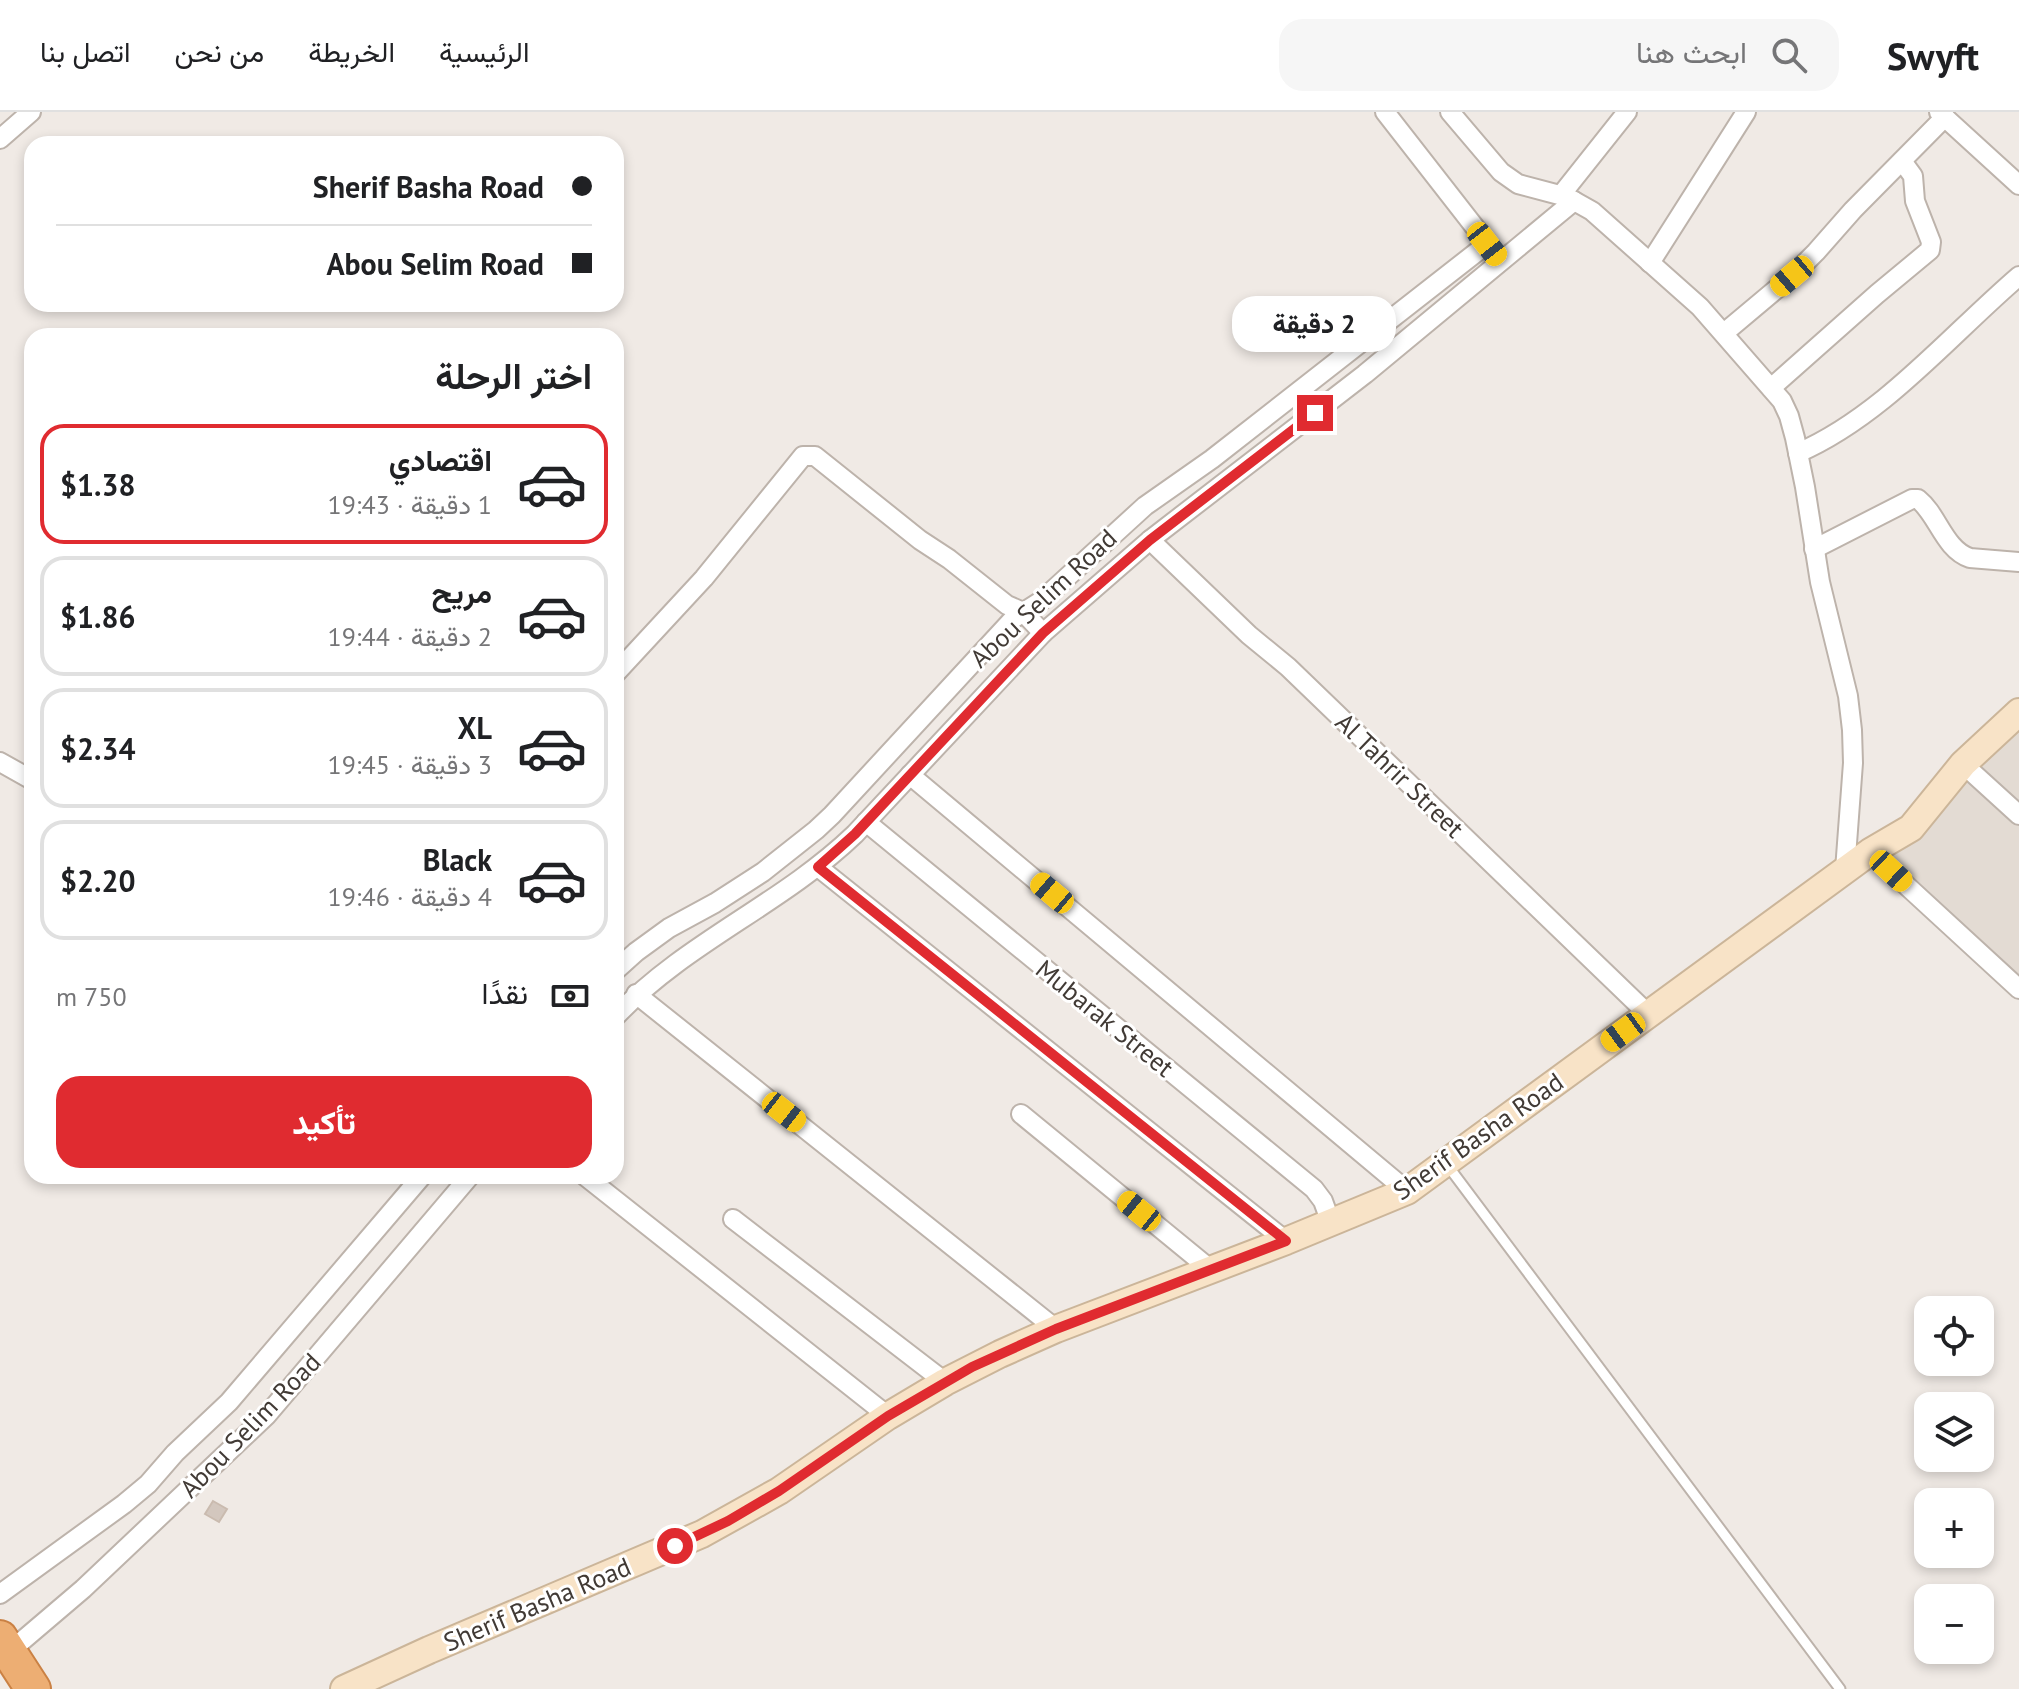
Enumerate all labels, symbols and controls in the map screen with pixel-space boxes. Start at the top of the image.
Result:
search box [1279,19,1839,91]
text: Swyft [1887,31,1979,80]
text: ابحث هنا [1636,32,1747,71]
text: اتصل بنا [40,33,130,70]
text: من نحن [174,33,264,70]
text: الخريطة [308,33,395,70]
text: الرئيسية [439,33,529,70]
icon: search [1767,33,1811,77]
text: Sherif Basha Road [313,167,544,206]
car [1463,218,1511,270]
text: Abou Selim Road [326,244,544,283]
car [1766,251,1818,301]
callout: 2 دقيقة [1233,297,1397,353]
text: 2 دقيقة [1273,307,1355,340]
text: اختر الرحلة [435,352,592,399]
route end [1297,395,1333,431]
text: اقتصادي [389,440,492,479]
icon: car [516,448,588,520]
text: $1.38 [60,465,135,504]
text: 1 دقيقة · 19:43 [328,488,492,521]
street label: Abou Selim Road [963,522,1123,674]
text: مريح [432,572,492,611]
icon: car [516,580,588,652]
text: $1.86 [60,597,135,636]
text: 2 دقيقة · 19:44 [328,620,492,653]
street label: Al Tahrir Street [1329,706,1471,845]
text: XL [458,708,492,747]
icon: car [516,712,588,784]
text: $2.34 [60,729,135,768]
text: 3 دقيقة · 19:45 [328,748,492,781]
text: Black [423,840,492,879]
icon: car [516,844,588,916]
car [1865,846,1917,896]
text: $2.20 [60,861,135,900]
car [1026,868,1078,918]
text: 4 دقيقة · 19:46 [328,880,492,913]
street label: Mubarak Street [1029,952,1181,1084]
text: نقدًا [482,973,528,1012]
icon: cash [548,974,592,1018]
text: 750 m [56,980,127,1013]
car [1597,1008,1649,1056]
street label: Sherif Basha Road [1386,1065,1570,1207]
button: تأكيد [56,1076,592,1168]
car [758,1088,810,1136]
car [1113,1187,1165,1235]
map controls [1914,1296,1994,1664]
button: locate [1914,1296,1994,1376]
street label: Abou Selim Road [173,1346,327,1504]
button: layers [1914,1392,1994,1472]
button: + [1914,1488,1994,1568]
route start [657,1528,693,1564]
street label: Sherif Basha Road [438,1550,636,1658]
button: − [1914,1584,1994,1664]

